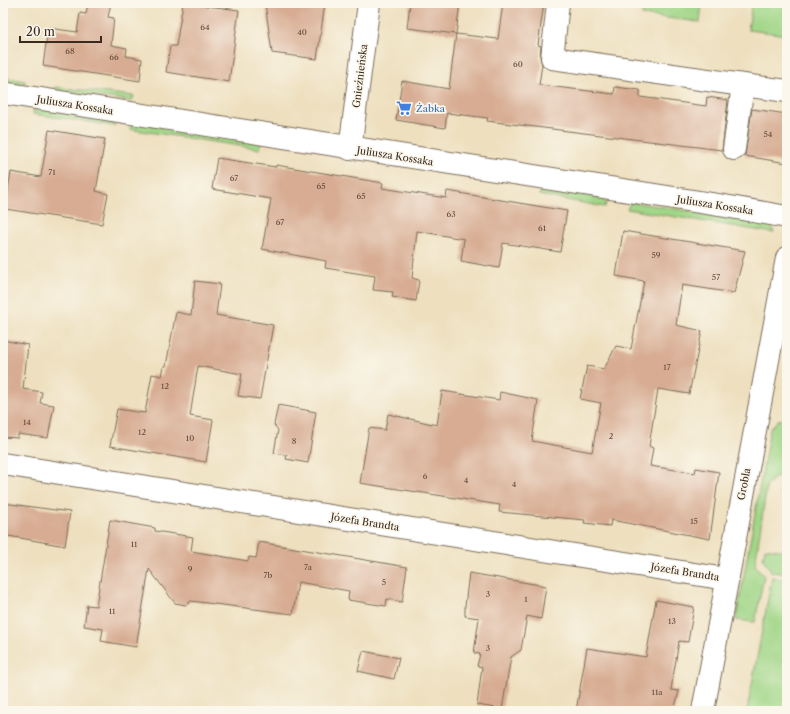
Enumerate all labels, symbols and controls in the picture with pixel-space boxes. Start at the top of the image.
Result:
scale bar [20,18,101,44]
house number: 64 [200,22,210,32]
text: 20 m [26,24,55,39]
house number: 40 [297,27,307,37]
street label: Gnieźnieńska [350,43,370,109]
house number: 68 [65,46,75,56]
house number: 66 [109,52,119,62]
house number: 60 [513,59,523,69]
street label: Juliusza Kossaka [34,92,115,118]
supermarket icon: Żabka [395,99,413,117]
place label: Żabka [416,102,446,115]
house number: 54 [764,129,773,139]
street label: Juliusza Kossaka [354,143,435,169]
house number: 71 [48,167,56,177]
house number: 67 [230,173,238,183]
house number: 65 [316,181,326,191]
house number: 65 [356,191,366,201]
street label: Juliusza Kossaka [674,192,755,218]
house number: 63 [446,209,456,219]
house number: 67 [276,217,284,227]
house number: 61 [538,223,547,233]
house number: 59 [651,250,661,260]
house number: 57 [712,272,720,282]
house number: 17 [663,362,671,372]
house number: 12 [161,381,169,391]
house number: 14 [23,417,31,427]
house number: 12 [138,427,146,437]
house number: 2 [609,431,614,441]
house number: 10 [186,433,194,443]
house number: 8 [292,436,297,446]
street label: Grobla [735,466,754,501]
house number: 6 [423,471,428,481]
house number: 4 [464,475,469,485]
house number: 4 [512,479,517,489]
street label: Józefa Brandta [328,510,401,534]
house number: 15 [690,516,698,526]
house number: 11 [131,539,138,549]
street label: Józefa Brandta [648,560,721,584]
house number: 7a [304,562,313,572]
house number: 9 [188,564,193,574]
house number: 7b [264,570,273,580]
house number: 5 [382,577,386,587]
house number: 3 [486,589,490,599]
house number: 1 [524,594,528,604]
house number: 11 [109,606,116,616]
house number: 13 [668,616,676,626]
house number: 3 [486,643,490,653]
house number: 11a [652,687,663,697]

